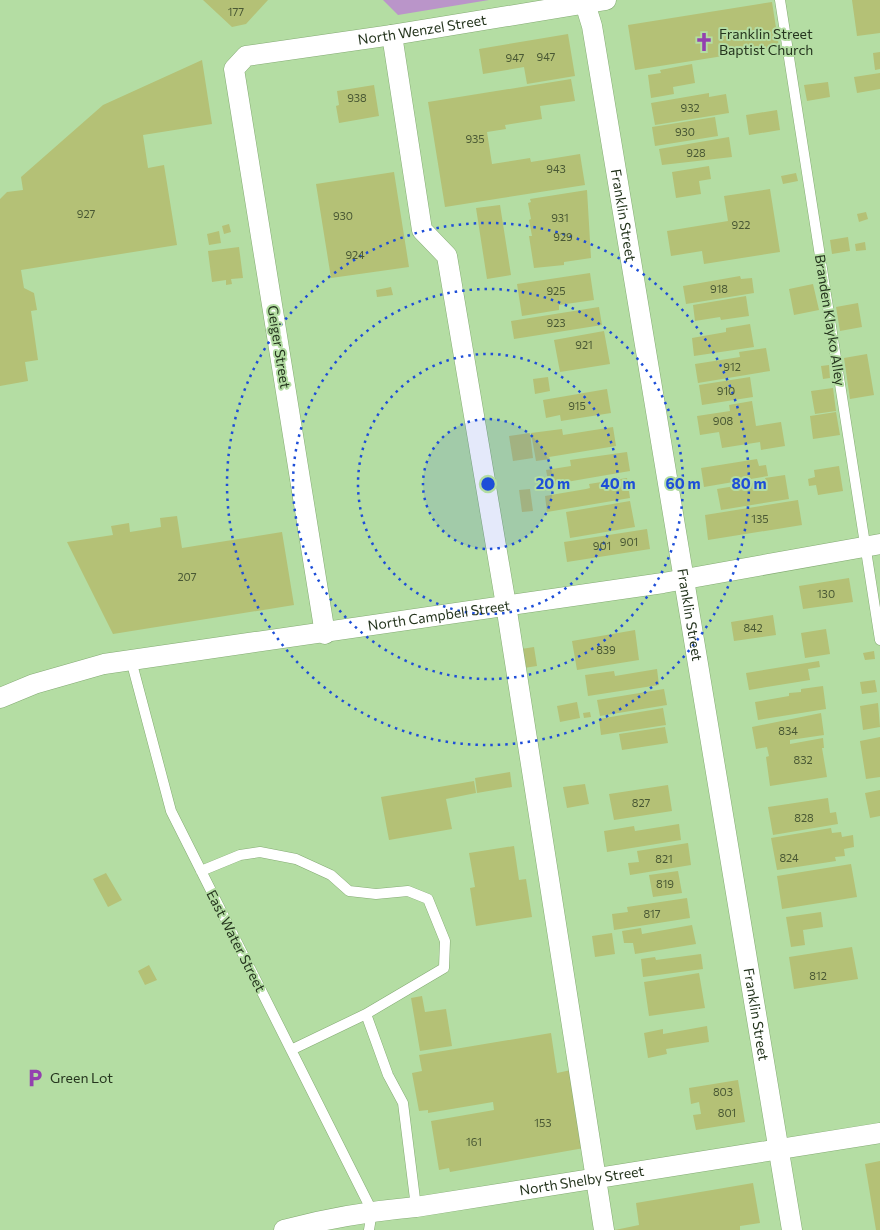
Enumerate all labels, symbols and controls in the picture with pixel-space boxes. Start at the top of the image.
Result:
house number: 177 [228,5,244,18]
street label: North Wenzel Street [357,11,488,48]
place label: Franklin Street Baptist Church [719,25,813,58]
church icon: Franklin Street Baptist Church [693,31,715,53]
house number: 947 [537,50,556,63]
house number: 947 [506,51,525,64]
house number: 938 [347,91,367,104]
house number: 932 [681,101,700,114]
house number: 930 [675,125,695,138]
house number: 935 [465,132,485,145]
house number: 928 [686,146,706,159]
house number: 943 [546,162,566,175]
street label: Franklin Street [608,167,640,263]
house number: 927 [77,207,95,220]
house number: 930 [333,209,353,222]
house number: 931 [551,211,569,224]
house number: 922 [732,218,750,231]
house number: 929 [553,230,573,243]
house number: 924 [345,248,365,261]
street label: Branden Klayko Alley [812,253,849,387]
house number: 918 [710,282,728,295]
house number: 925 [546,284,566,297]
street label: Geiger Street [265,304,294,390]
house number: 923 [546,316,566,329]
house number: 921 [575,338,593,351]
house number: 912 [723,360,741,373]
house number: 910 [717,384,735,397]
house number: 915 [568,399,586,412]
house number: 908 [713,414,734,427]
text: 20 m [536,474,570,492]
text: 40 m [600,474,636,492]
text: 60 m [665,474,701,492]
text: 80 m [731,474,767,492]
centre of rings [479,475,497,493]
house number: 135 [751,512,769,525]
house number: 901 [620,535,638,548]
house number: 901 [593,539,611,552]
street label: Franklin Street [674,567,706,663]
house number: 207 [177,570,197,583]
house number: 130 [817,587,835,600]
street label: North Campbell Street [367,596,511,634]
house number: 842 [743,621,763,634]
house number: 839 [596,643,616,656]
house number: 834 [778,724,798,737]
house number: 832 [794,753,813,766]
house number: 827 [632,796,650,809]
house number: 828 [794,811,814,824]
house number: 824 [779,851,799,864]
house number: 821 [655,852,673,865]
house number: 819 [656,877,674,890]
street label: East Water Street [203,887,270,995]
house number: 817 [643,907,661,920]
street label: Franklin Street [741,967,773,1062]
house number: 812 [809,969,827,982]
parking icon: Green Lot [24,1067,46,1089]
place label: Green Lot [50,1069,113,1086]
house number: 803 [713,1085,733,1098]
house number: 801 [718,1106,736,1119]
house number: 153 [534,1116,552,1129]
house number: 161 [466,1135,482,1148]
street label: North Shelby Street [518,1162,645,1198]

